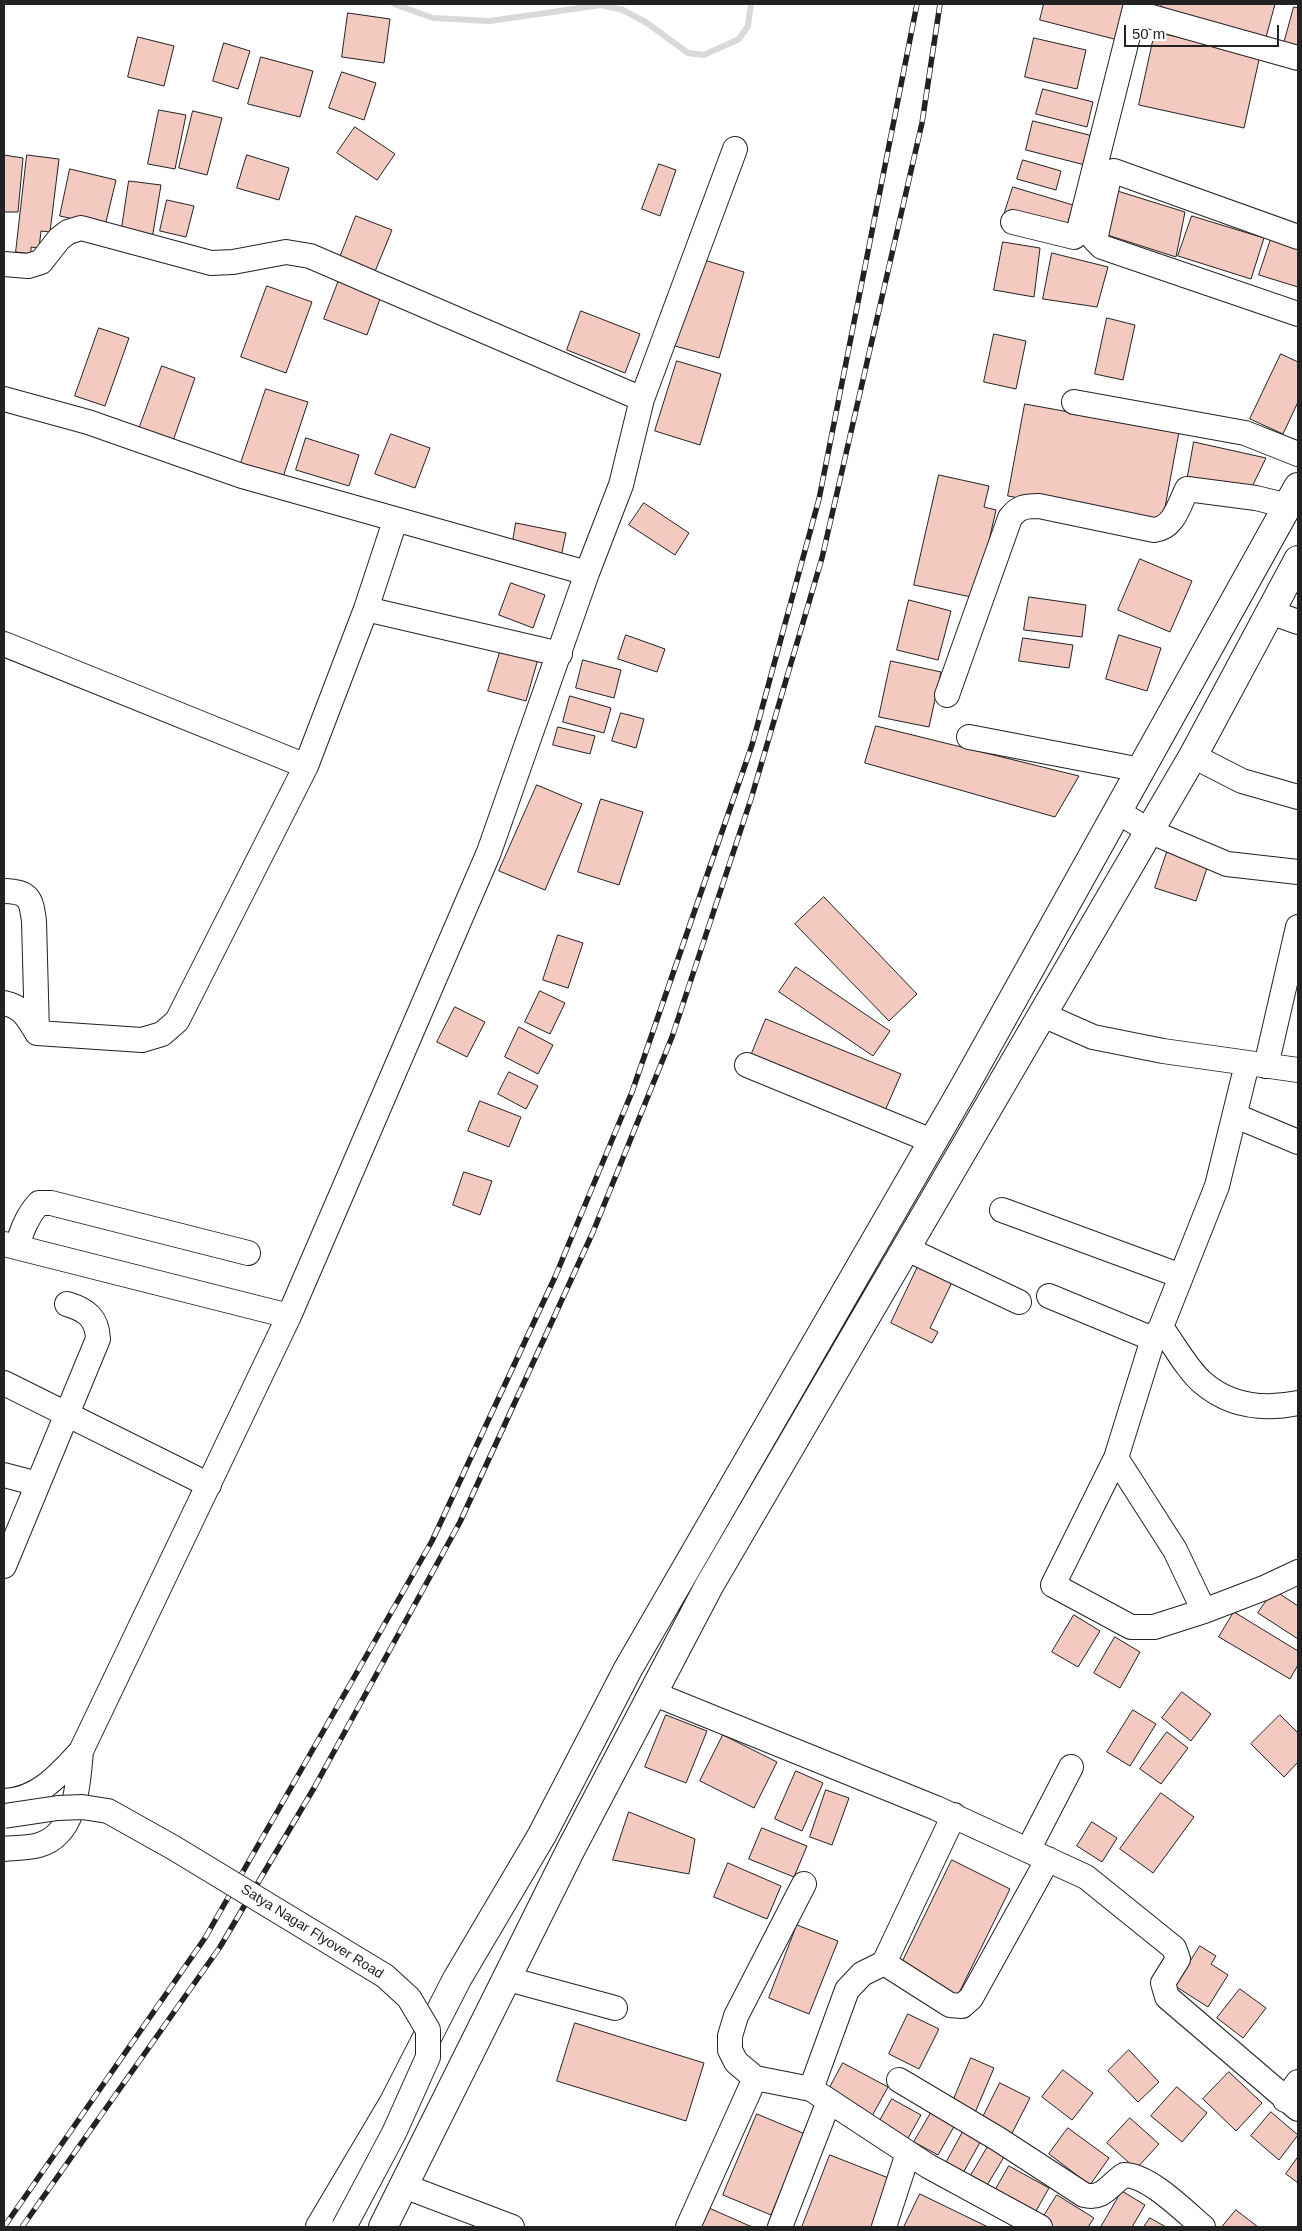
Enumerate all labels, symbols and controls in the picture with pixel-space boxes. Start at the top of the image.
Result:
scale bar [1127,15,1282,47]
text: 50 m [1132,25,1165,42]
street label: Satya Nagar Flyover Road [238,1881,386,1983]

